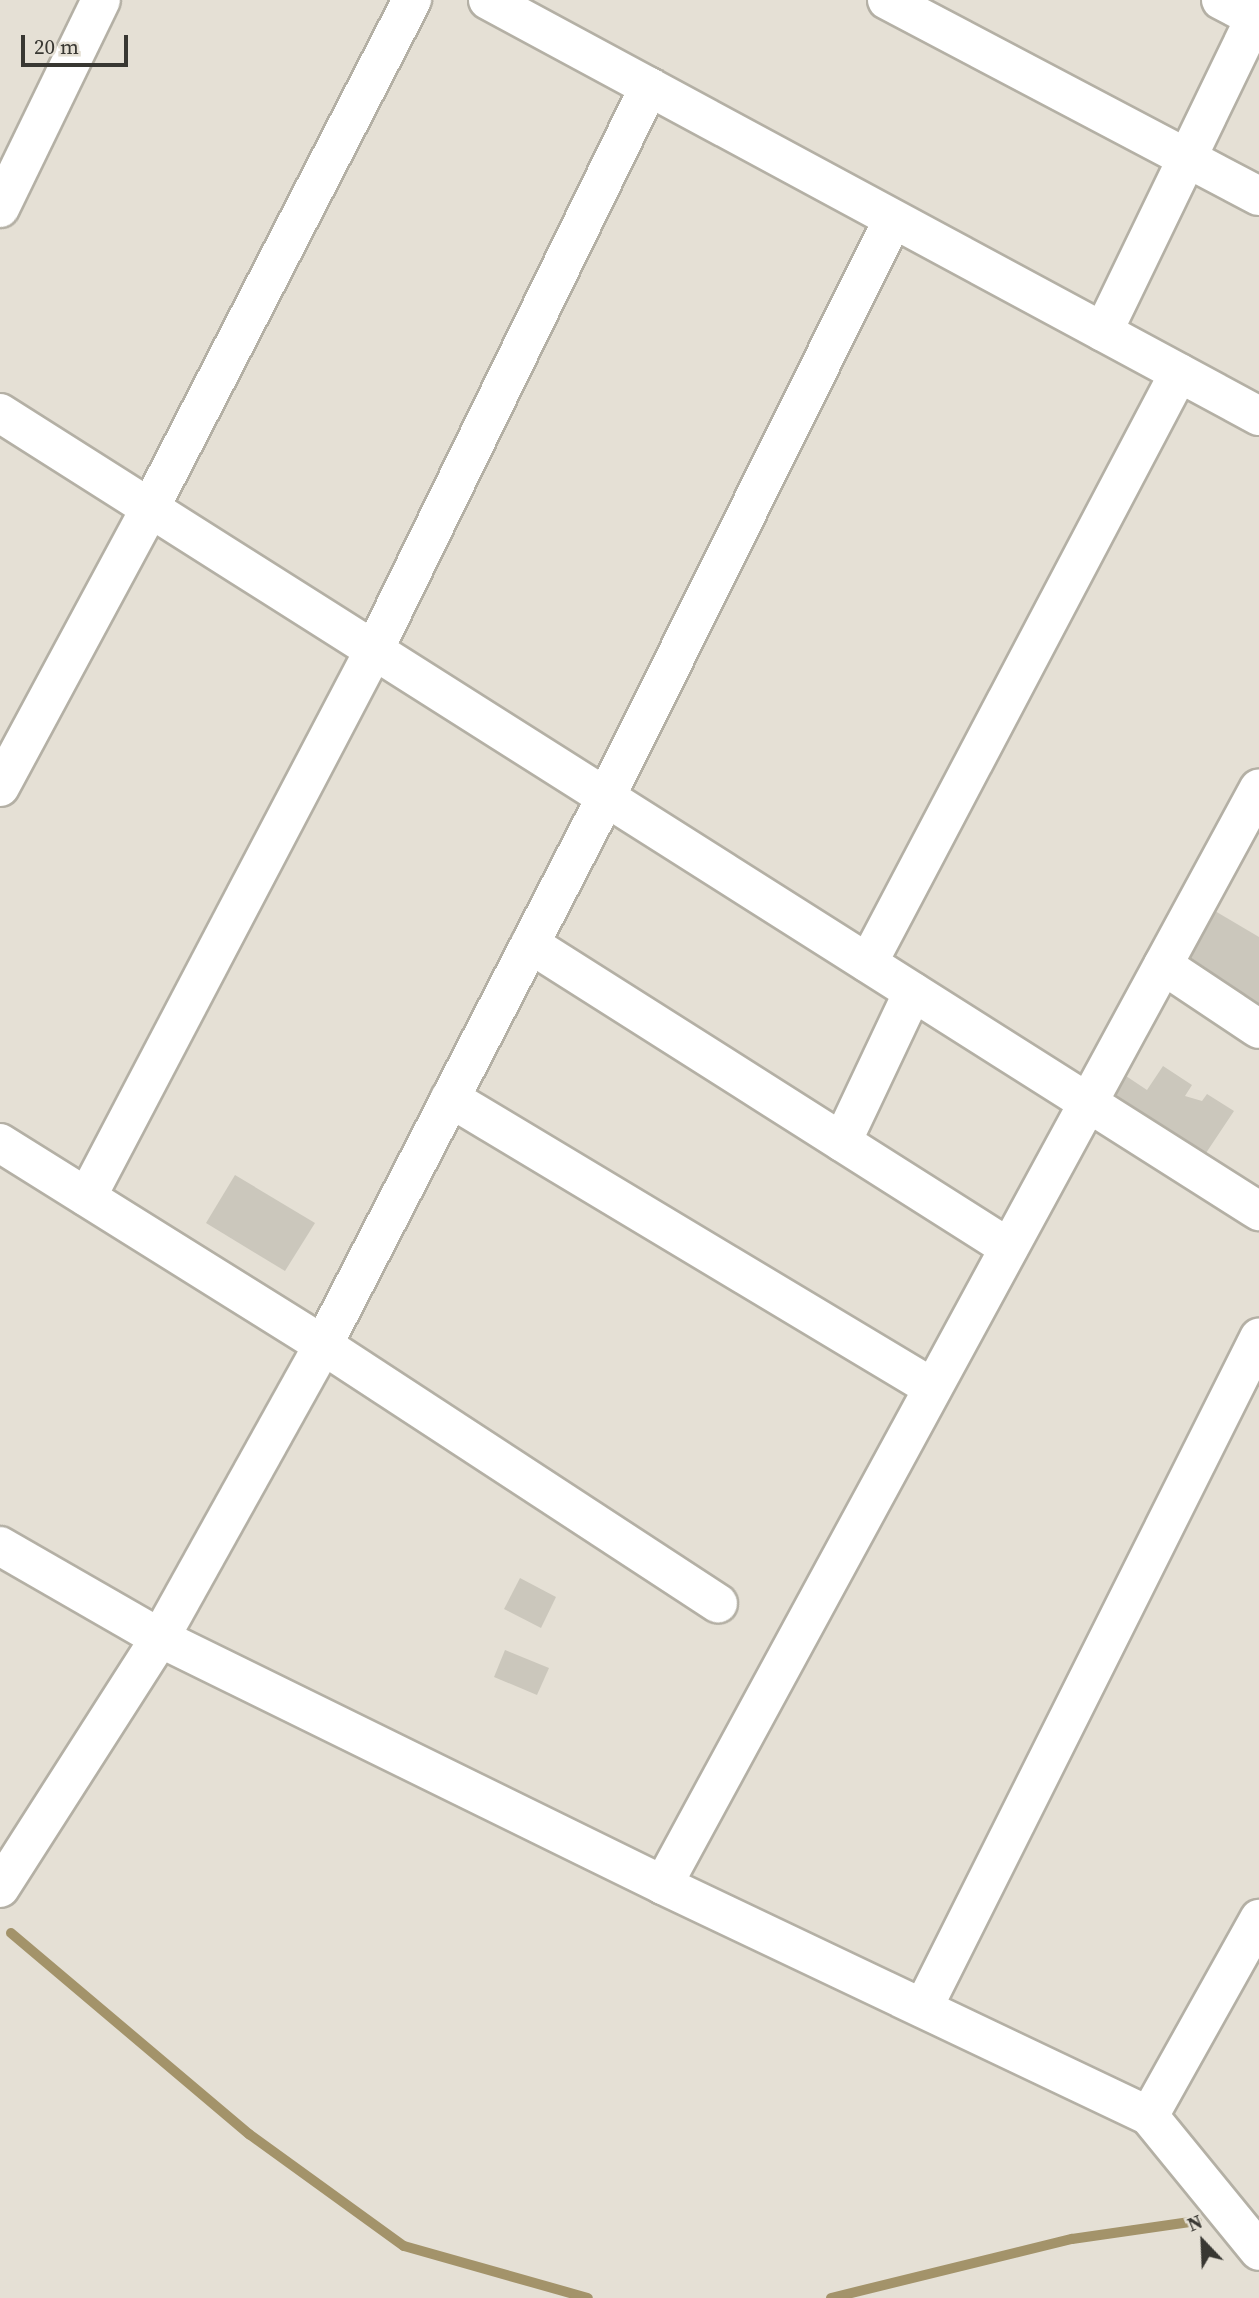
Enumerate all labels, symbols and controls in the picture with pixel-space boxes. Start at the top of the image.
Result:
scale bar [24,21,131,65]
text: 20 m [34,32,79,61]
north arrow [1168,2207,1238,2277]
text: N [1183,2208,1206,2237]

